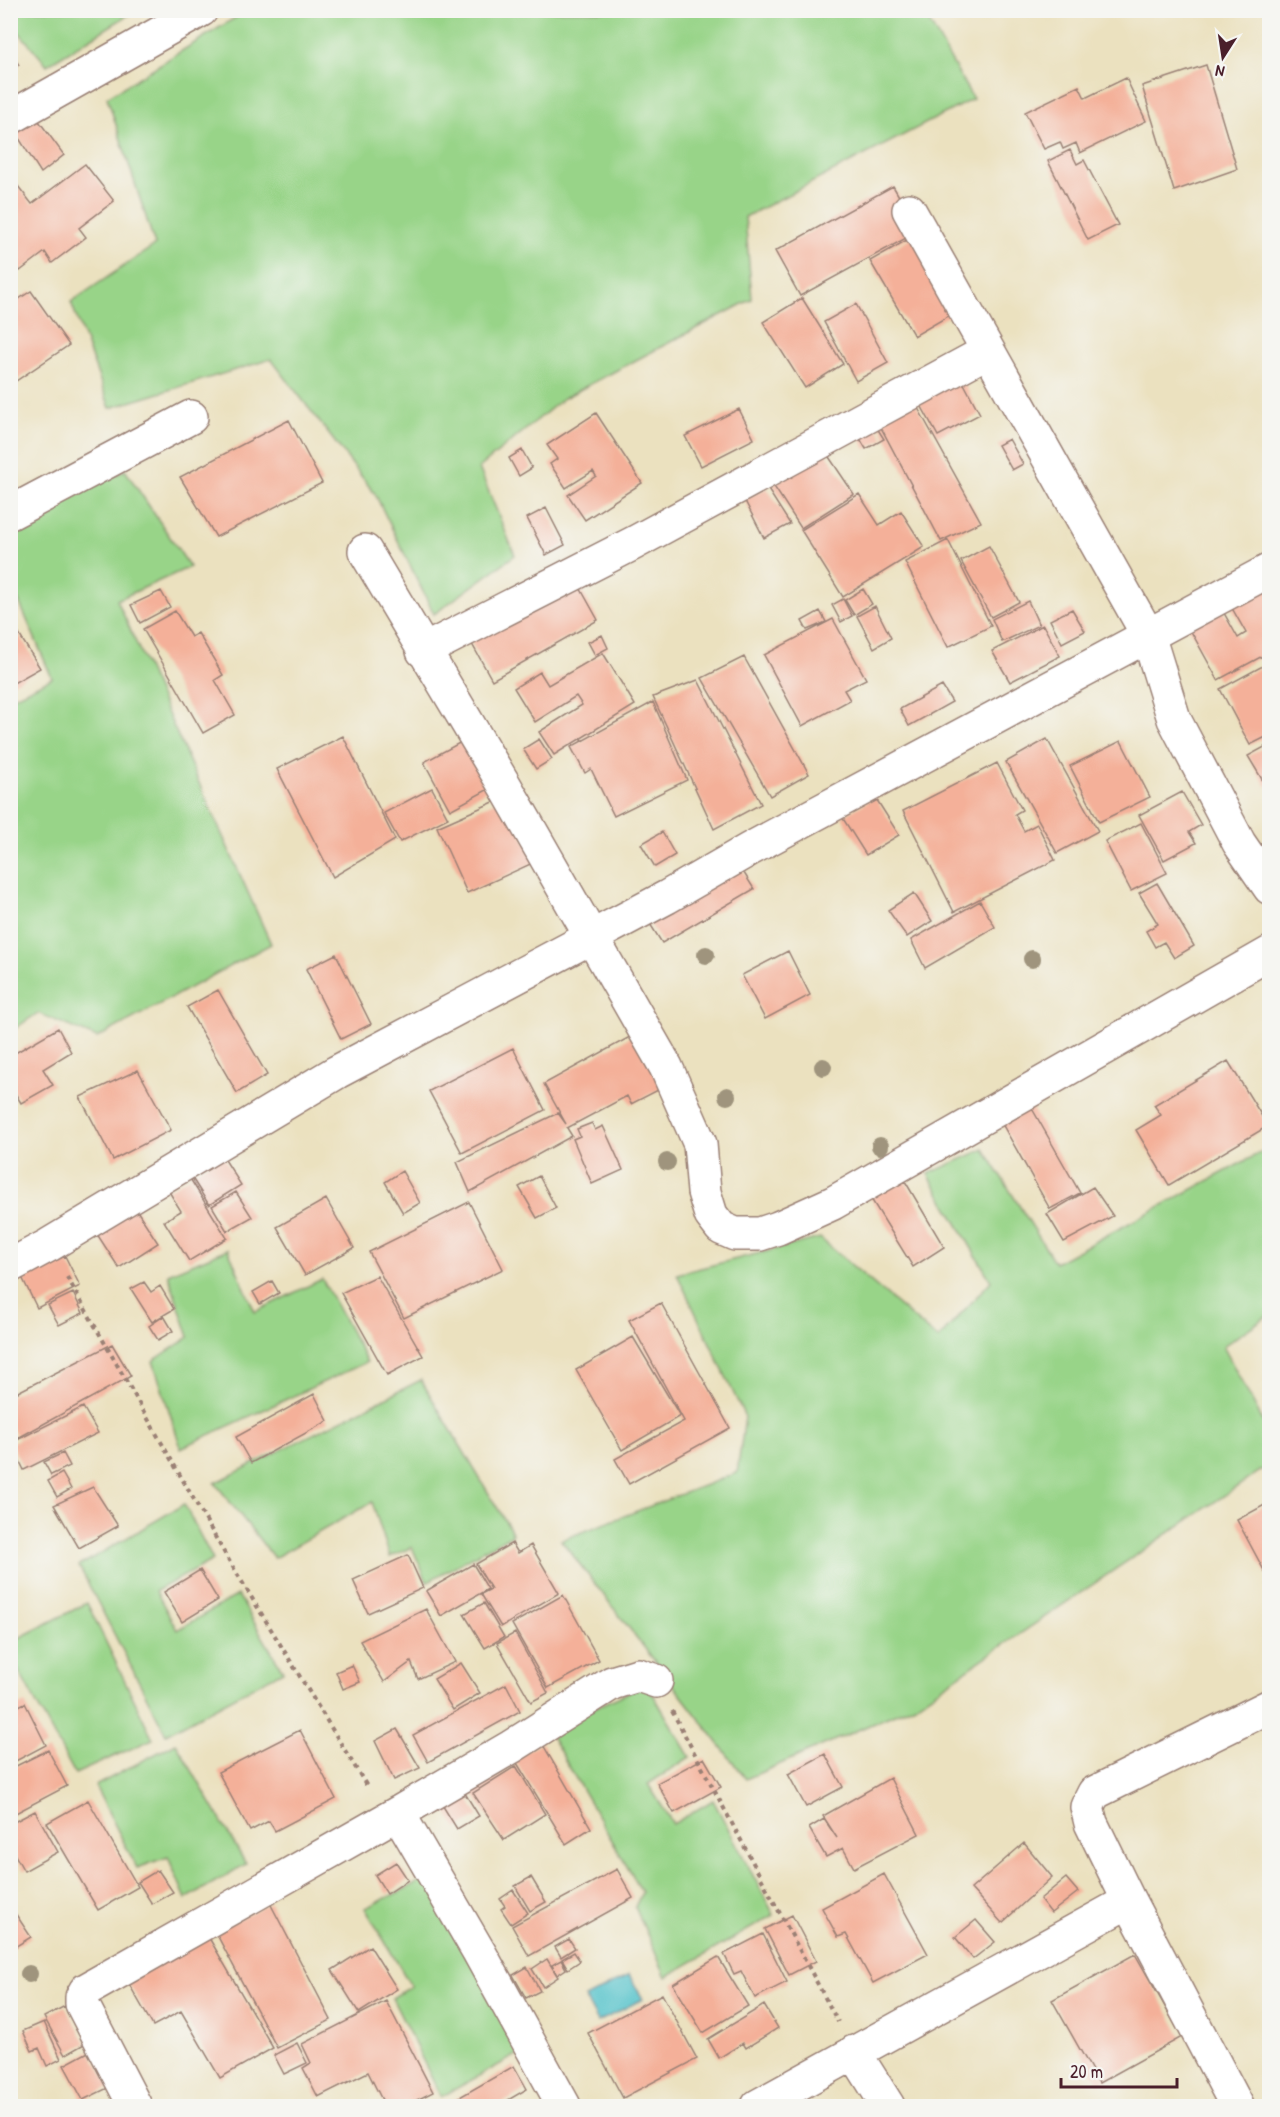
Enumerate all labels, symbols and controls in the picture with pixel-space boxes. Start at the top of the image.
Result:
north arrow [1193,27,1253,87]
text: N [1213,60,1226,83]
scale bar [1061,2051,1176,2089]
text: 20 m [1070,2059,1103,2084]

